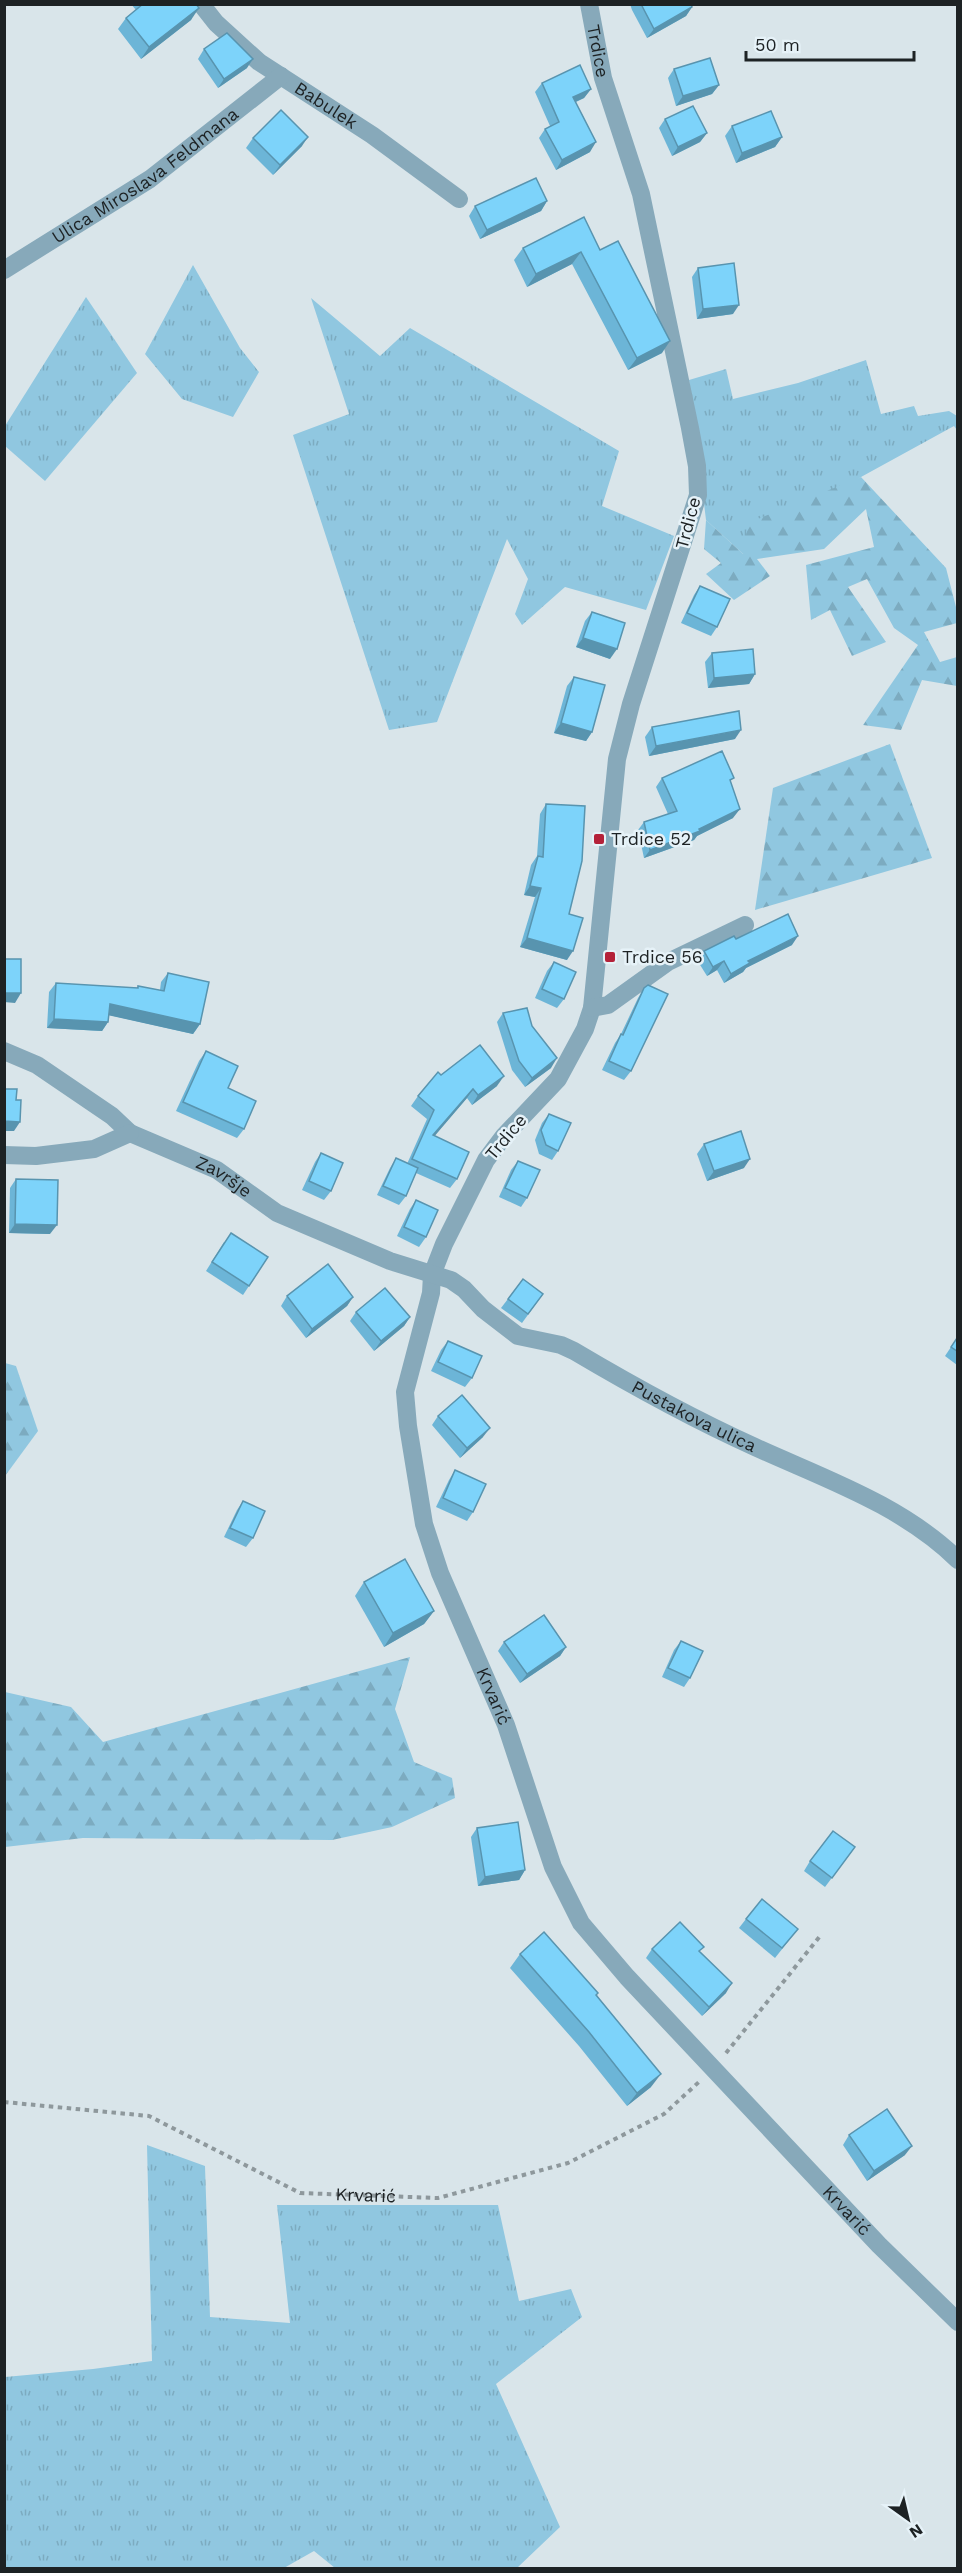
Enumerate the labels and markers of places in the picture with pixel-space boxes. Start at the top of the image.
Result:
place label: Trdice 52 [611,828,691,849]
marker: Trdice 52 [592,832,606,846]
place label: Trdice 56 [622,946,703,967]
marker: Trdice 56 [603,950,617,964]

